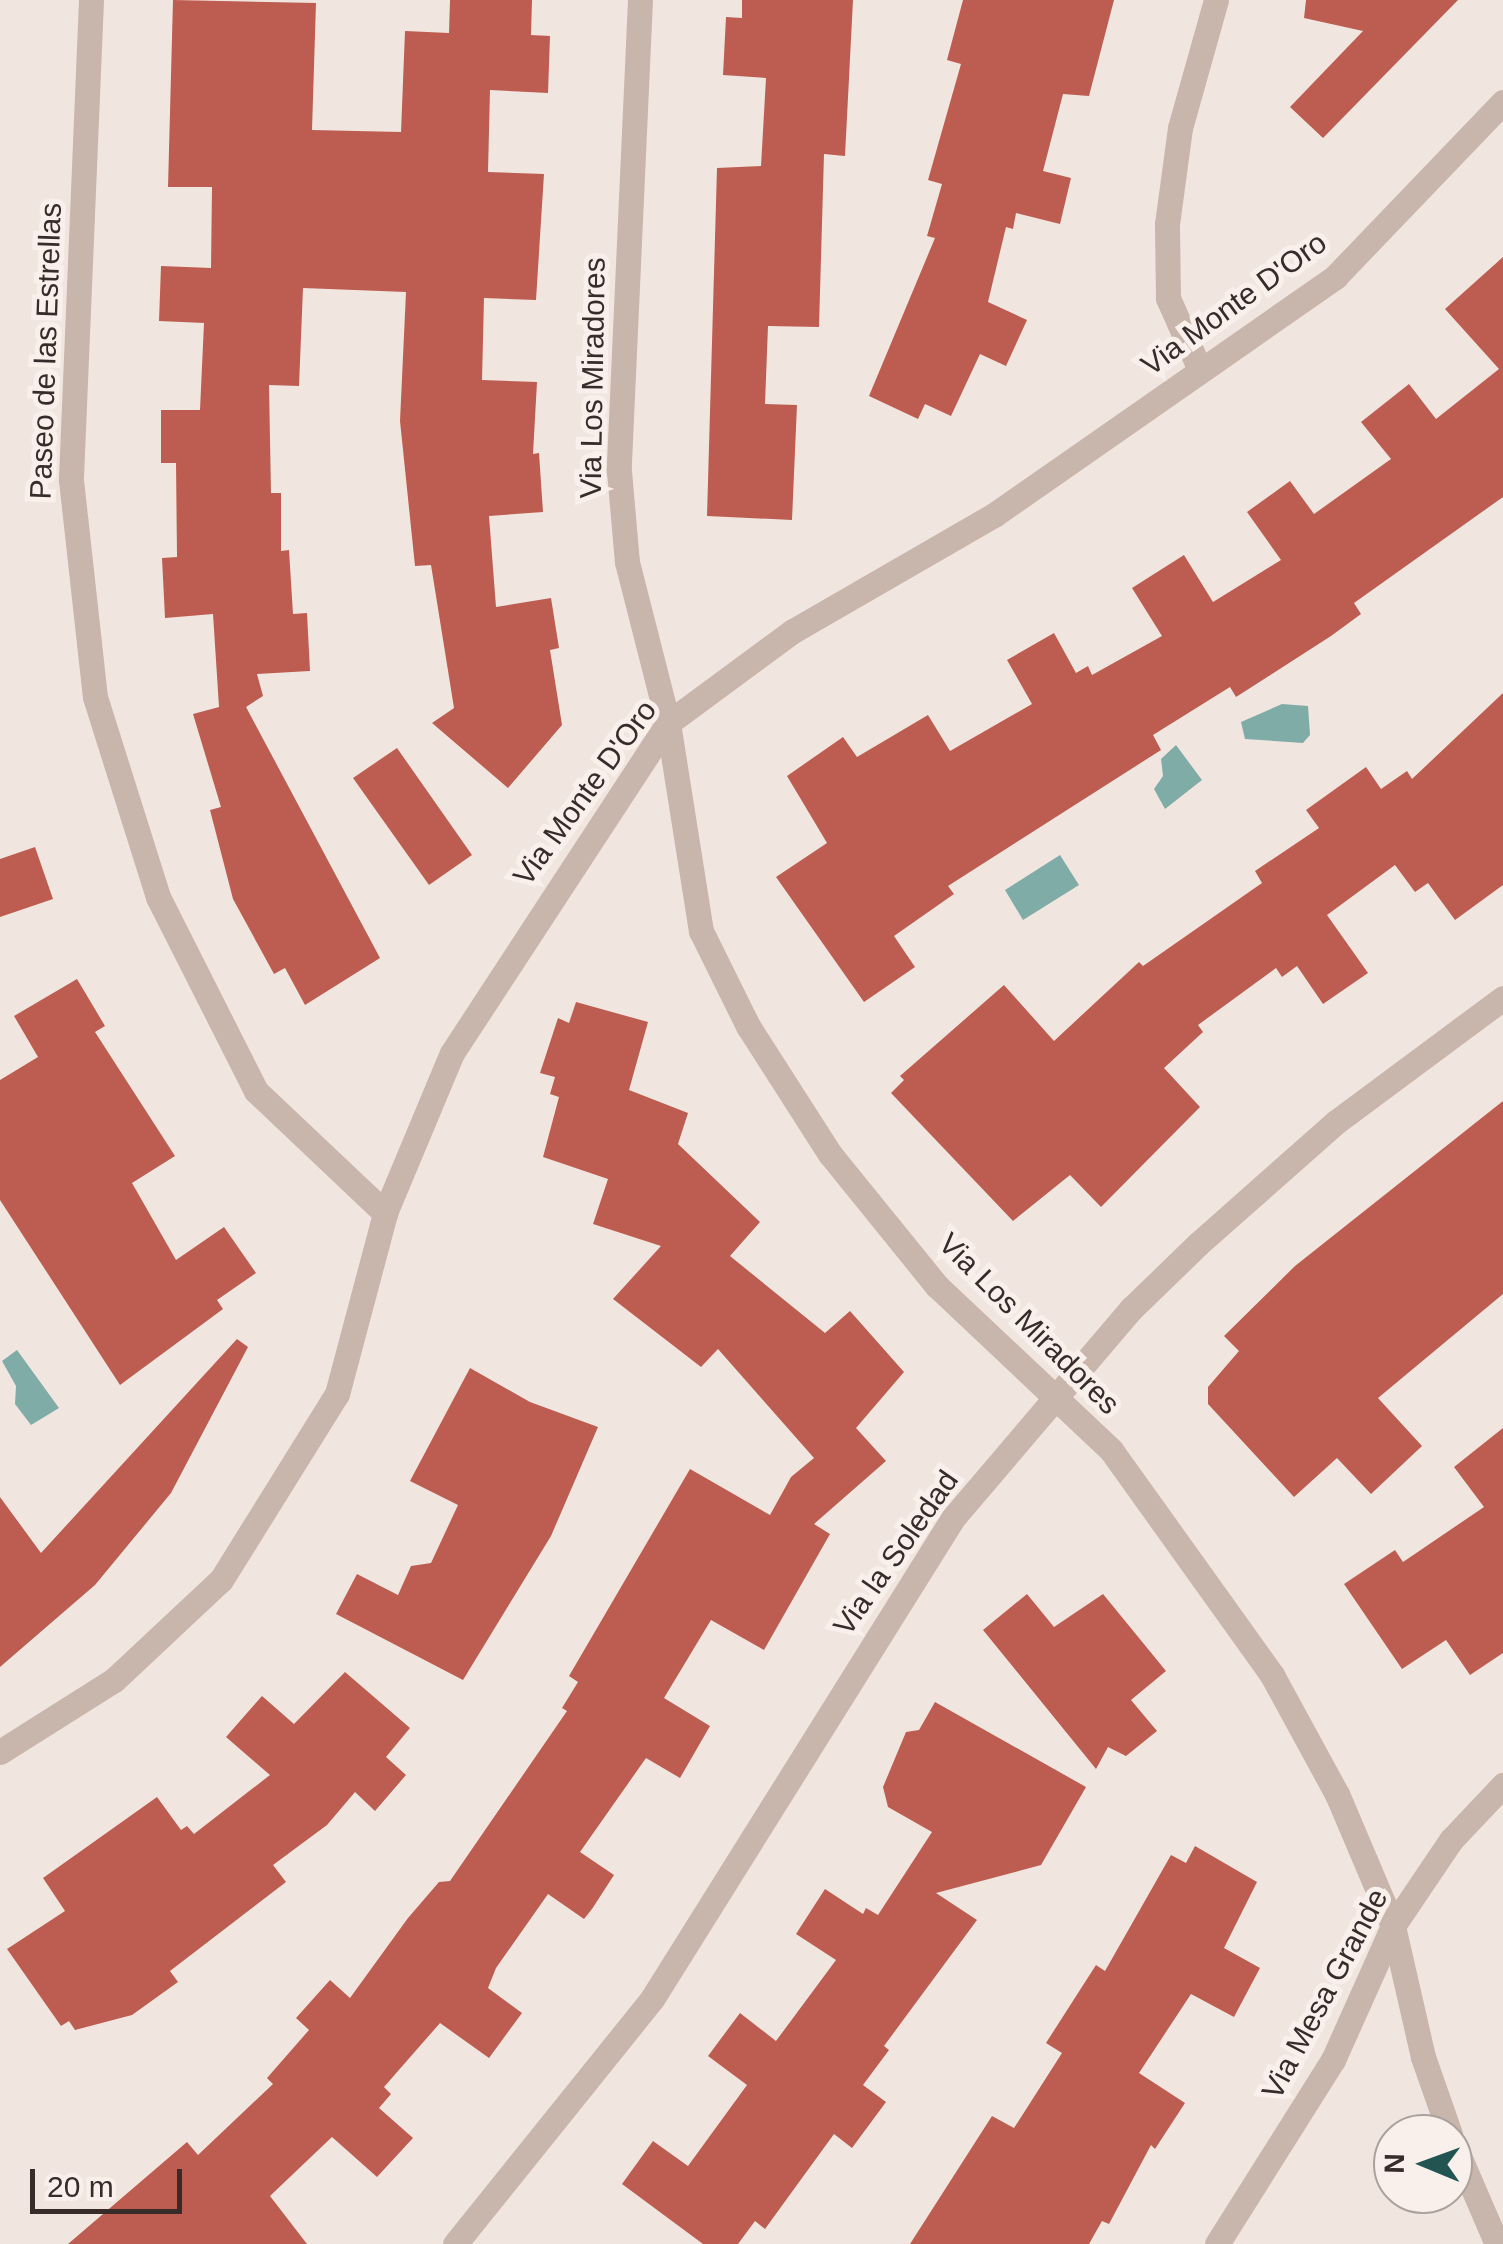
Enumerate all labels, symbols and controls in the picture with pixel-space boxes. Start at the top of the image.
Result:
street label: Paseo de las Estrellas [23,202,69,500]
street label: Via Monte D'Oro [1134,225,1334,383]
street label: Via Los Miradores [573,257,613,499]
street label: Via Monte D'Oro [506,693,664,893]
street label: Via Los Miradores [931,1226,1127,1422]
street label: Via la Soledad [826,1464,966,1642]
street label: Via Mesa Grande [1254,1883,1396,2105]
north arrow [1373,2114,1473,2214]
scale bar [35,2149,188,2211]
text: N [1379,2153,1410,2174]
text: 20 m [47,2170,114,2203]

